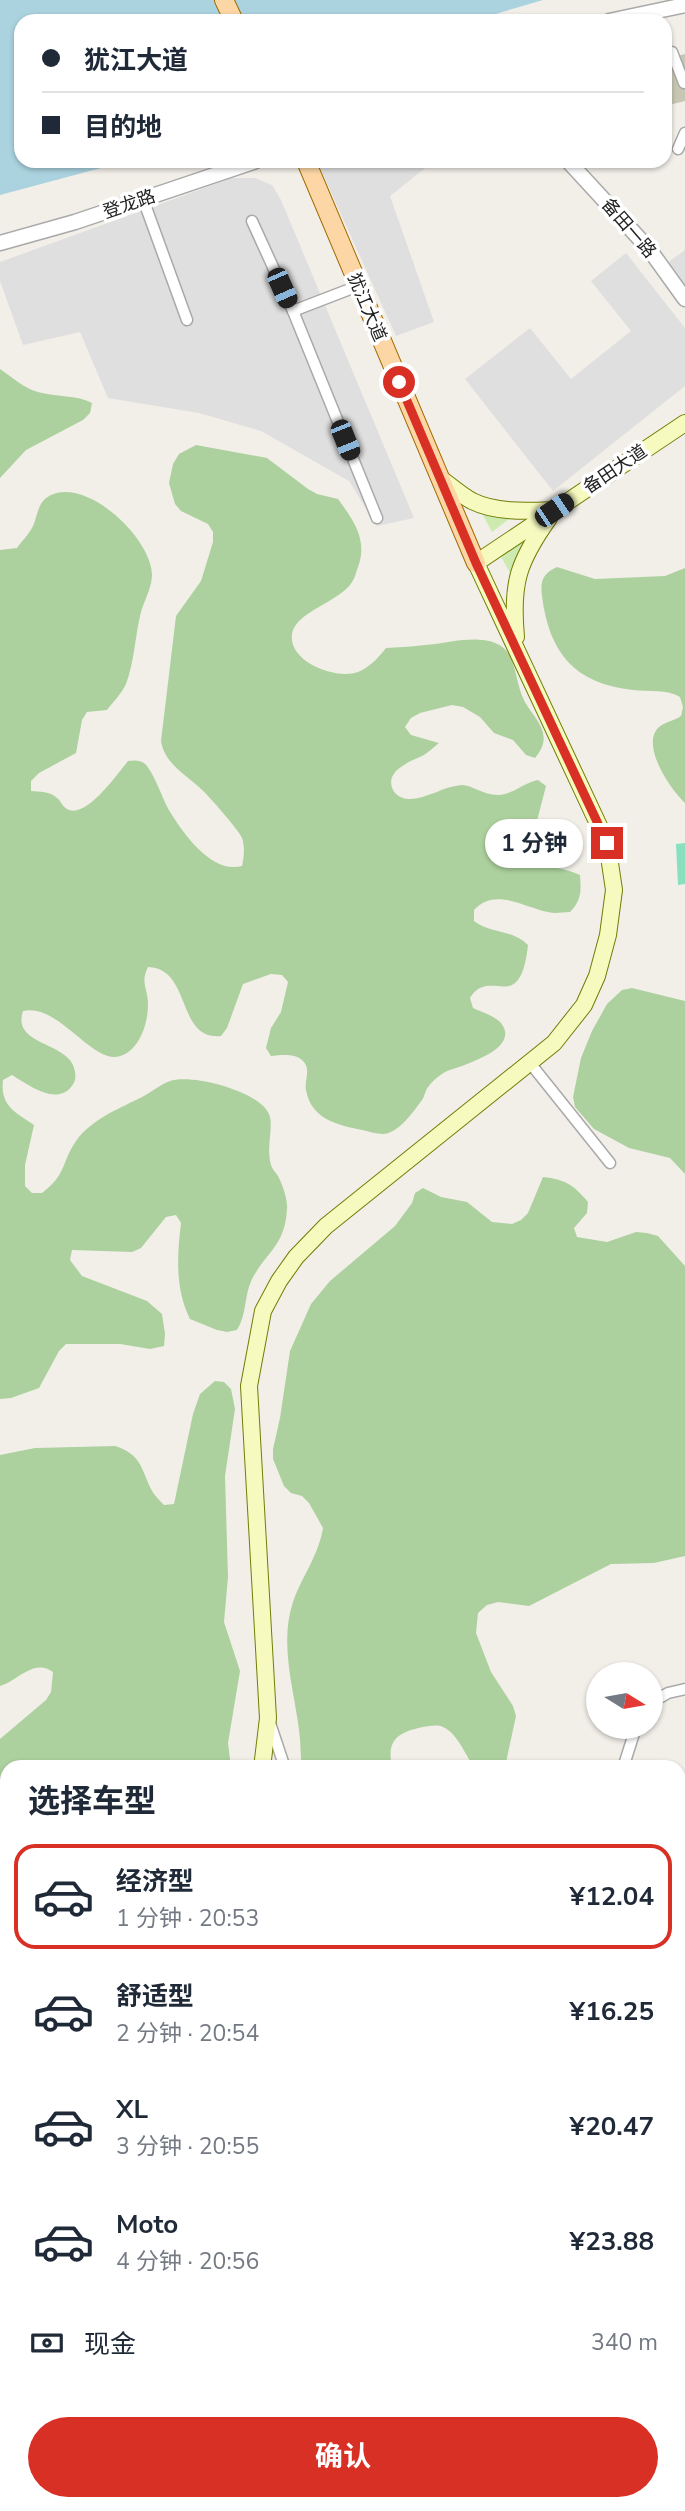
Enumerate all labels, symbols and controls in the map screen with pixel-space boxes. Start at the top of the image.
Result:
text: 犹江大道 [84,43,188,78]
text: 目的地 [84,110,162,145]
street label: 登龙路 [100,184,158,224]
street label: 备田一路 [596,193,662,263]
car [264,265,301,311]
street label: 犹江大道 [342,269,392,345]
route start [383,366,415,398]
car [328,417,363,463]
street label: 备田大道 [578,439,652,499]
car [531,490,578,530]
callout: 1 分钟 [484,818,582,868]
route end [591,827,623,859]
text: 1 分钟 [501,828,567,859]
north arrow [586,1662,663,1740]
map controls [586,1662,663,1739]
text: 选择车型 [28,1780,156,1823]
text: 经济型 [116,1864,194,1899]
icon: car [32,1865,95,1928]
text: ¥12.04 [570,1879,654,1914]
text: 1 分钟 · 20:53 [116,1903,259,1934]
text: 舒适型 [116,1979,194,2014]
icon: car [32,1980,95,2043]
text: ¥16.25 [570,1994,654,2029]
text: 2 分钟 · 20:54 [116,2018,259,2049]
text: XL [116,2092,148,2127]
icon: car [32,2095,95,2158]
text: ¥20.47 [570,2109,654,2144]
text: 3 分钟 · 20:55 [116,2131,259,2162]
text: Moto [116,2207,178,2242]
icon: car [32,2210,95,2273]
text: ¥23.88 [570,2224,654,2259]
text: 4 分钟 · 20:56 [116,2246,259,2277]
icon: cash [28,2324,66,2362]
text: 现金 [84,2327,136,2362]
text: 340 m [591,2327,658,2358]
button: 确认 [28,2417,658,2497]

